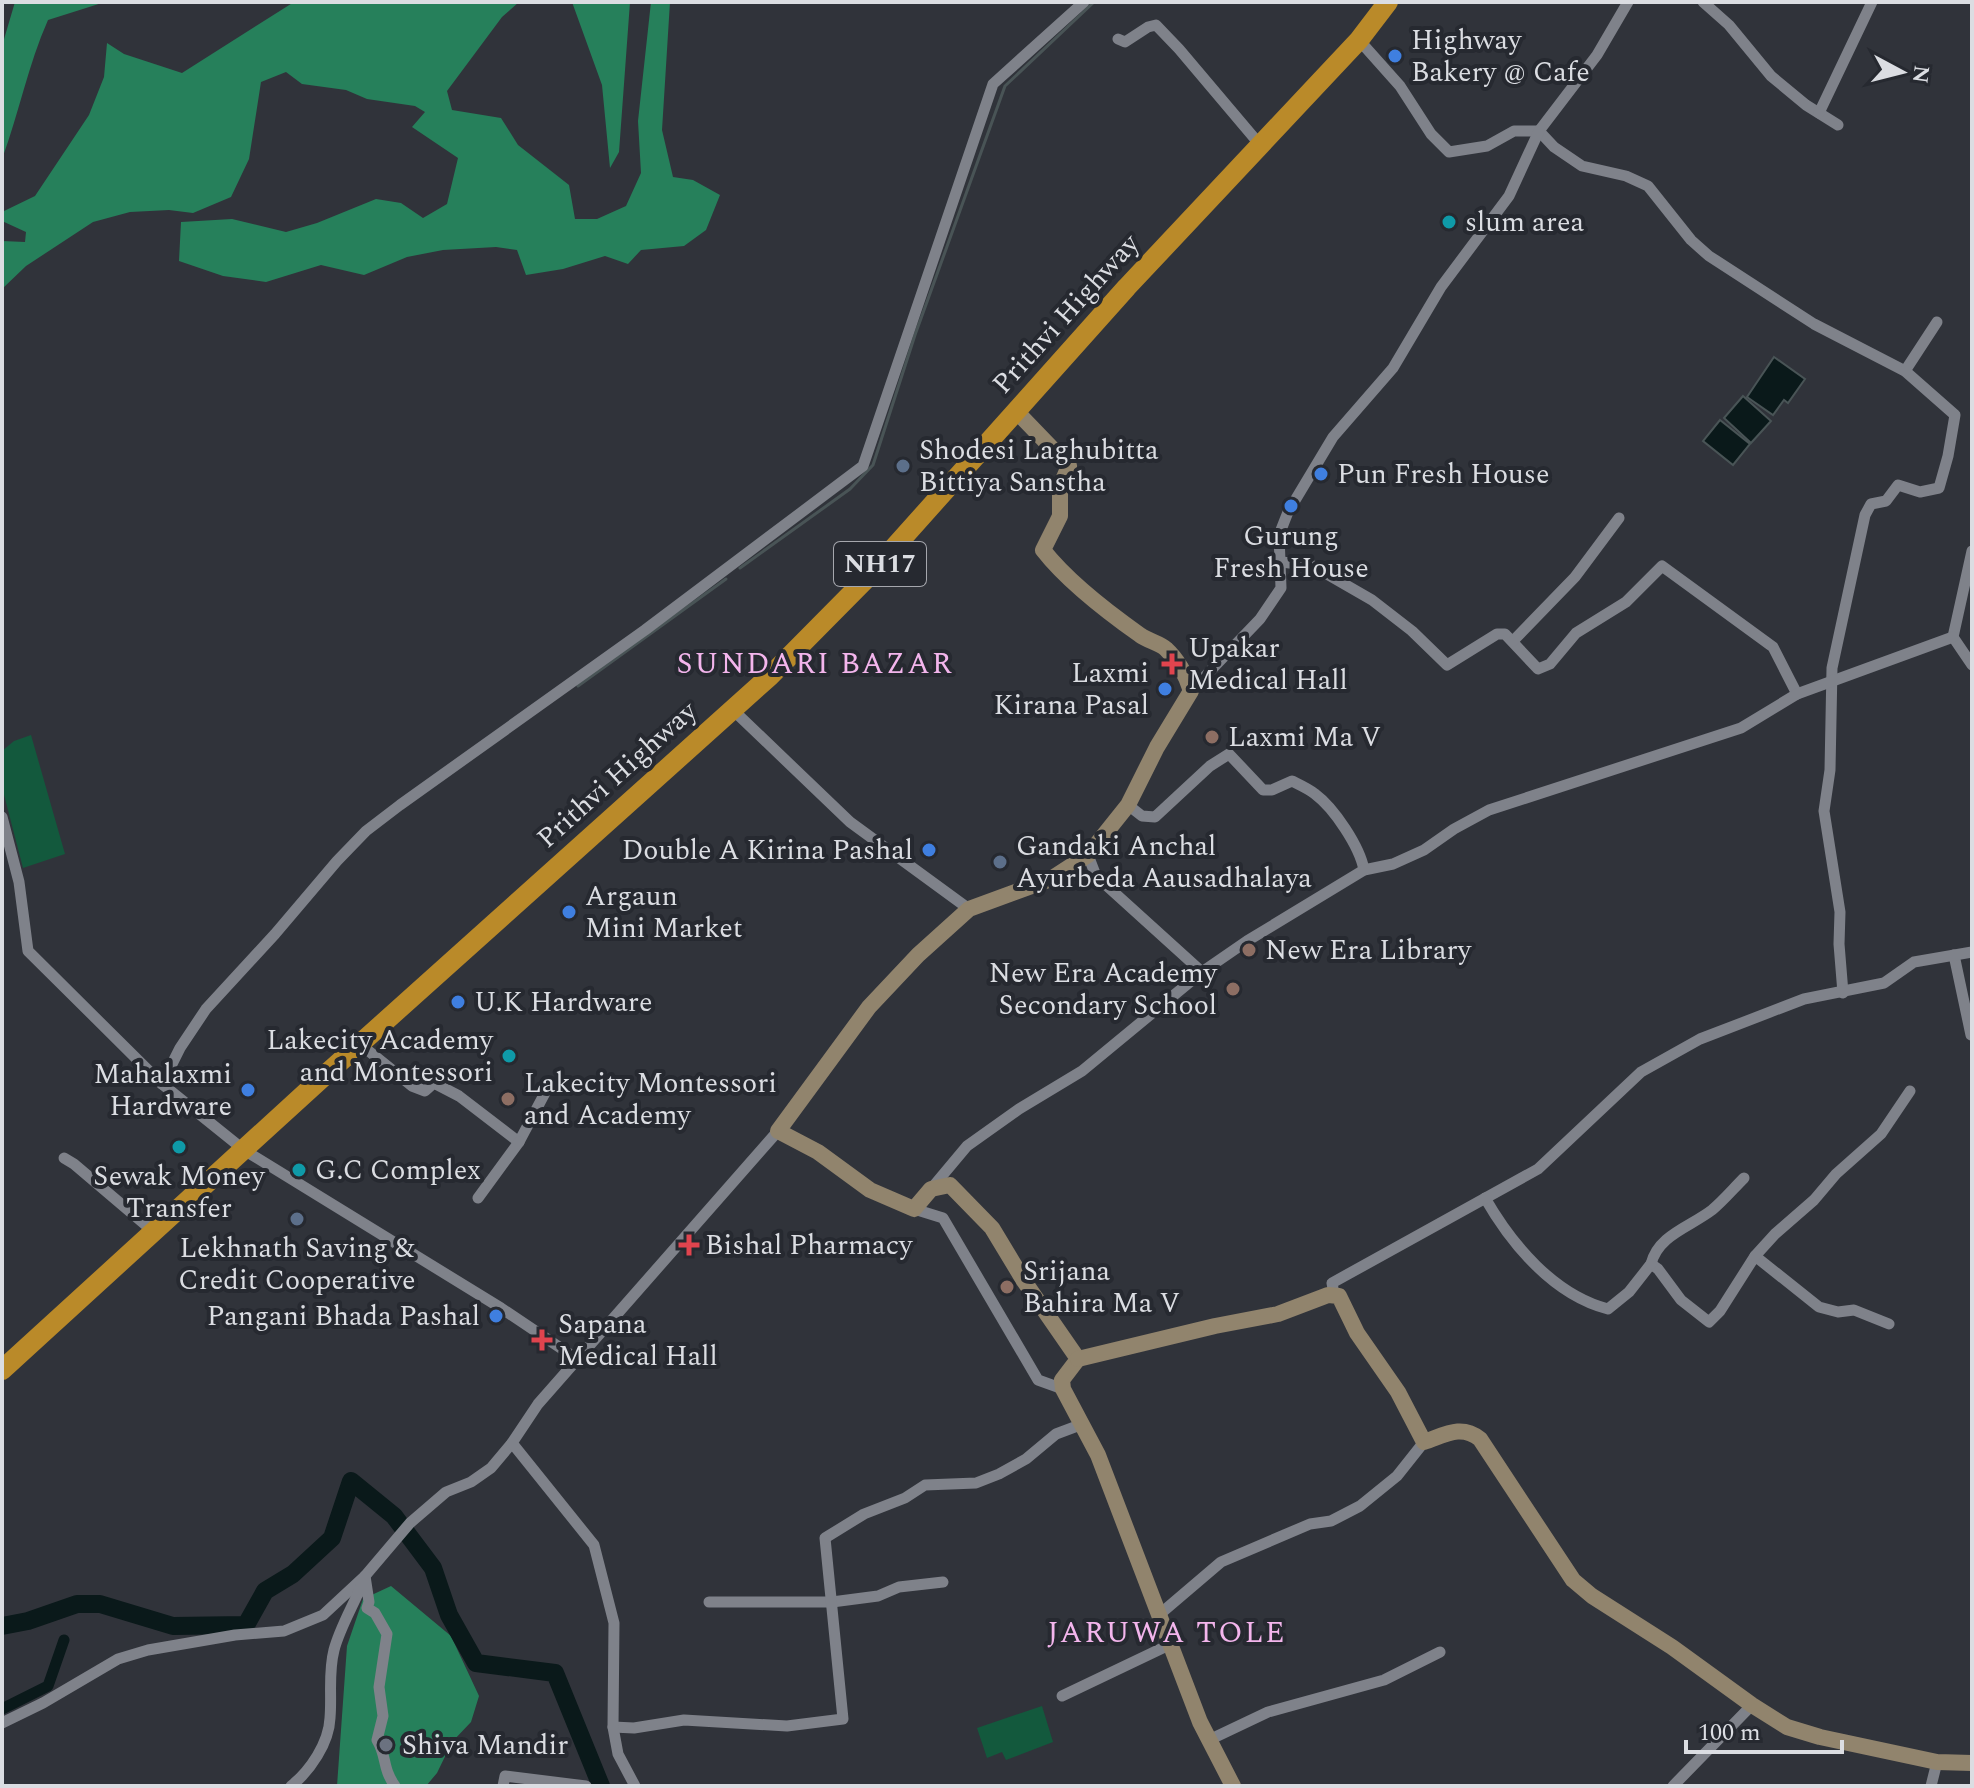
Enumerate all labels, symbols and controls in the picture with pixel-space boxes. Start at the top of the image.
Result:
place label: Highway Bakery @ Cafe [1411,19,1590,94]
north arrow [1862,32,1942,112]
marker: Highway Bakery @ Cafe [1386,47,1404,65]
text: N [1903,63,1938,85]
place label: slum area [1465,201,1585,244]
marker: slum area [1440,213,1458,231]
street label: Prithvi Highway [982,223,1151,404]
place label: Shodesi Laghubitta Bittiya Sanstha [919,429,1159,504]
place label: Pun Fresh House [1337,453,1549,496]
marker: Shodesi Laghubitta Bittiya Sanstha [894,457,912,475]
marker: Pun Fresh House [1312,465,1330,483]
marker: Gurung Fresh House [1282,497,1300,515]
place label: Gurung Fresh House [1213,515,1369,590]
road number: NH17 [834,542,926,586]
place label: Upakar Medical Hall [1188,627,1348,702]
district label: SUNDARI BAZAR [676,641,954,687]
place label: Laxmi Kirana Pasal [994,652,1149,727]
marker: Upakar Medical Hall [1163,655,1181,673]
marker: Laxmi Kirana Pasal [1156,680,1174,698]
street label: Prithvi Highway [527,690,708,859]
place label: Laxmi Ma V [1228,716,1381,759]
marker: Laxmi Ma V [1203,728,1221,746]
place label: Gandaki Anchal Ayurbeda Aausadhalaya [1016,825,1312,900]
place label: Double A Kirina Pashal [622,829,913,872]
marker: Double A Kirina Pashal [920,841,938,859]
marker: Gandaki Anchal Ayurbeda Aausadhalaya [991,853,1009,871]
place label: Argaun Mini Market [585,875,743,950]
marker: Argaun Mini Market [560,903,578,921]
place label: New Era Library [1265,929,1473,972]
marker: New Era Library [1240,941,1258,959]
place label: New Era Academy Secondary School [989,952,1219,1027]
marker: New Era Academy Secondary School [1224,980,1242,998]
place label: U.K Hardware [474,981,653,1024]
marker: U.K Hardware [449,993,467,1011]
place label: Lakecity Academy and Montessori [267,1019,495,1094]
marker: Lakecity Academy and Montessori [500,1047,518,1065]
place label: Mahalaxmi Hardware [94,1053,232,1128]
place label: Lakecity Montessori and Academy [524,1062,777,1137]
marker: Mahalaxmi Hardware [239,1081,257,1099]
marker: Lakecity Montessori and Academy [499,1090,517,1108]
marker: Sewak Money Transfer [170,1138,188,1156]
place label: G.C Complex [315,1149,481,1192]
place label: Sewak Money Transfer [93,1155,266,1230]
marker: G.C Complex [290,1161,308,1179]
marker: Lekhnath Saving & Credit Cooperative [288,1210,306,1228]
place label: Bishal Pharmacy [705,1224,914,1267]
place label: Lekhnath Saving & Credit Cooperative [178,1227,416,1302]
marker: Bishal Pharmacy [680,1236,698,1254]
place label: Srijana Bahira Ma V [1023,1250,1180,1325]
marker: Srijana Bahira Ma V [998,1278,1016,1296]
place label: Pangani Bhada Pashal [207,1295,480,1338]
place label: Sapana Medical Hall [558,1303,718,1378]
marker: Pangani Bhada Pashal [487,1307,505,1325]
marker: Sapana Medical Hall [533,1331,551,1349]
district label: JARUWA TOLE [1047,1610,1287,1656]
scale bar [1686,1704,1842,1754]
text: 100 m [1698,1715,1761,1751]
place label: Shiva Mandir [402,1724,568,1767]
marker: Shiva Mandir [377,1736,395,1754]

